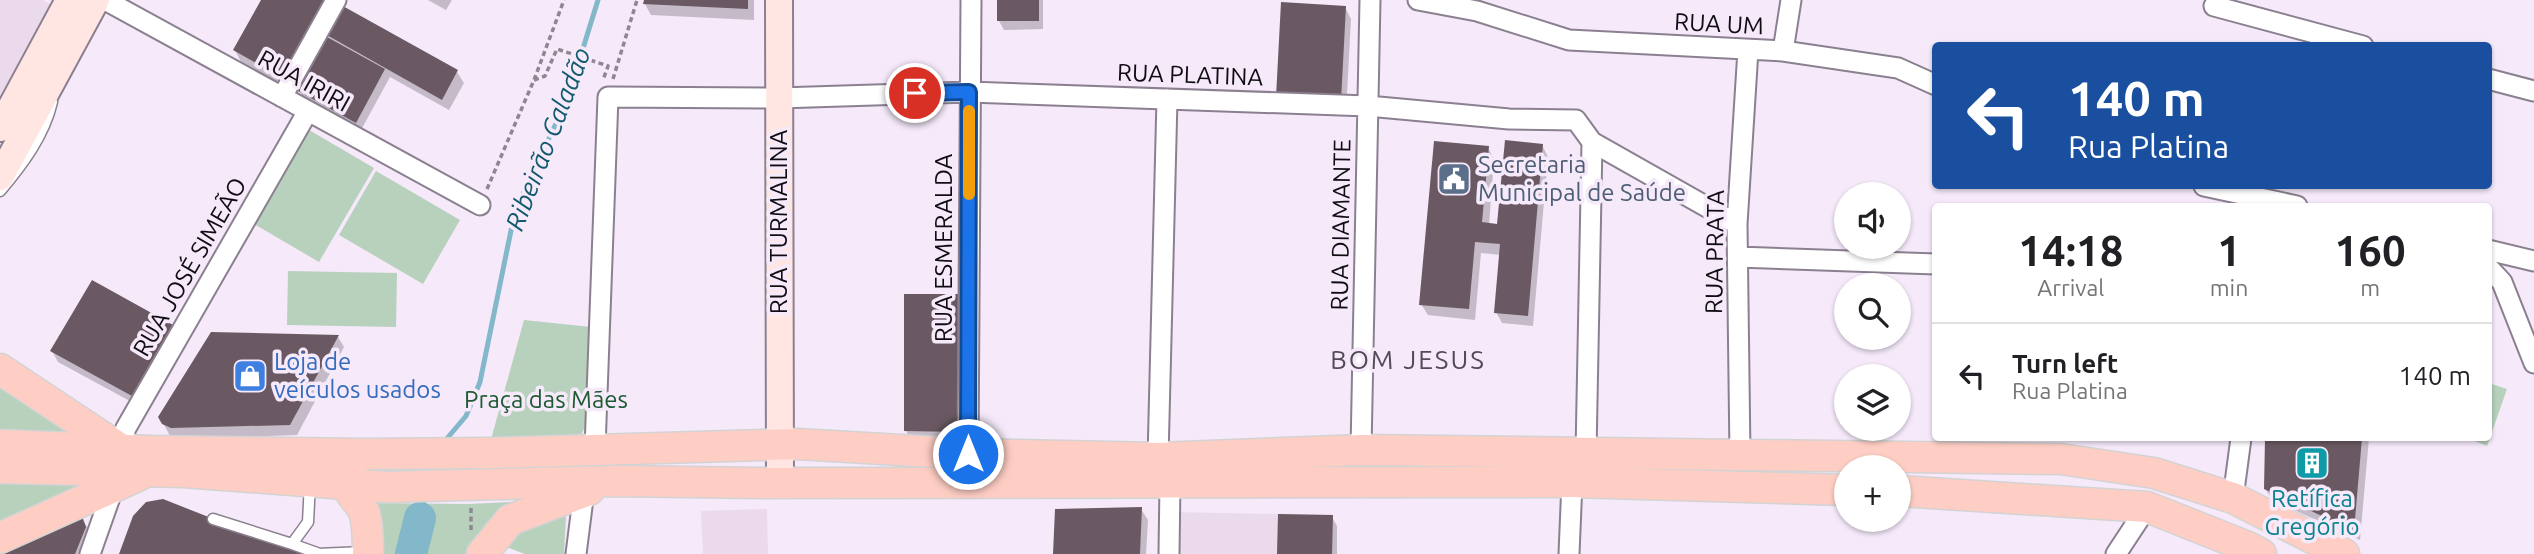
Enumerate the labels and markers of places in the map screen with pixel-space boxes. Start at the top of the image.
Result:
pin [885,63,945,123]
place label: Secretaria Municipal de Saúde [1478,151,1686,206]
public building icon: Secretaria Municipal de Saúde [1435,160,1473,198]
place label: Loja de veículos usados [274,348,441,403]
shop icon: Loja de veículos usados [231,357,269,395]
building icon: Retífica Gregório [2293,444,2331,482]
place label: Retífica Gregório [2264,485,2360,540]

